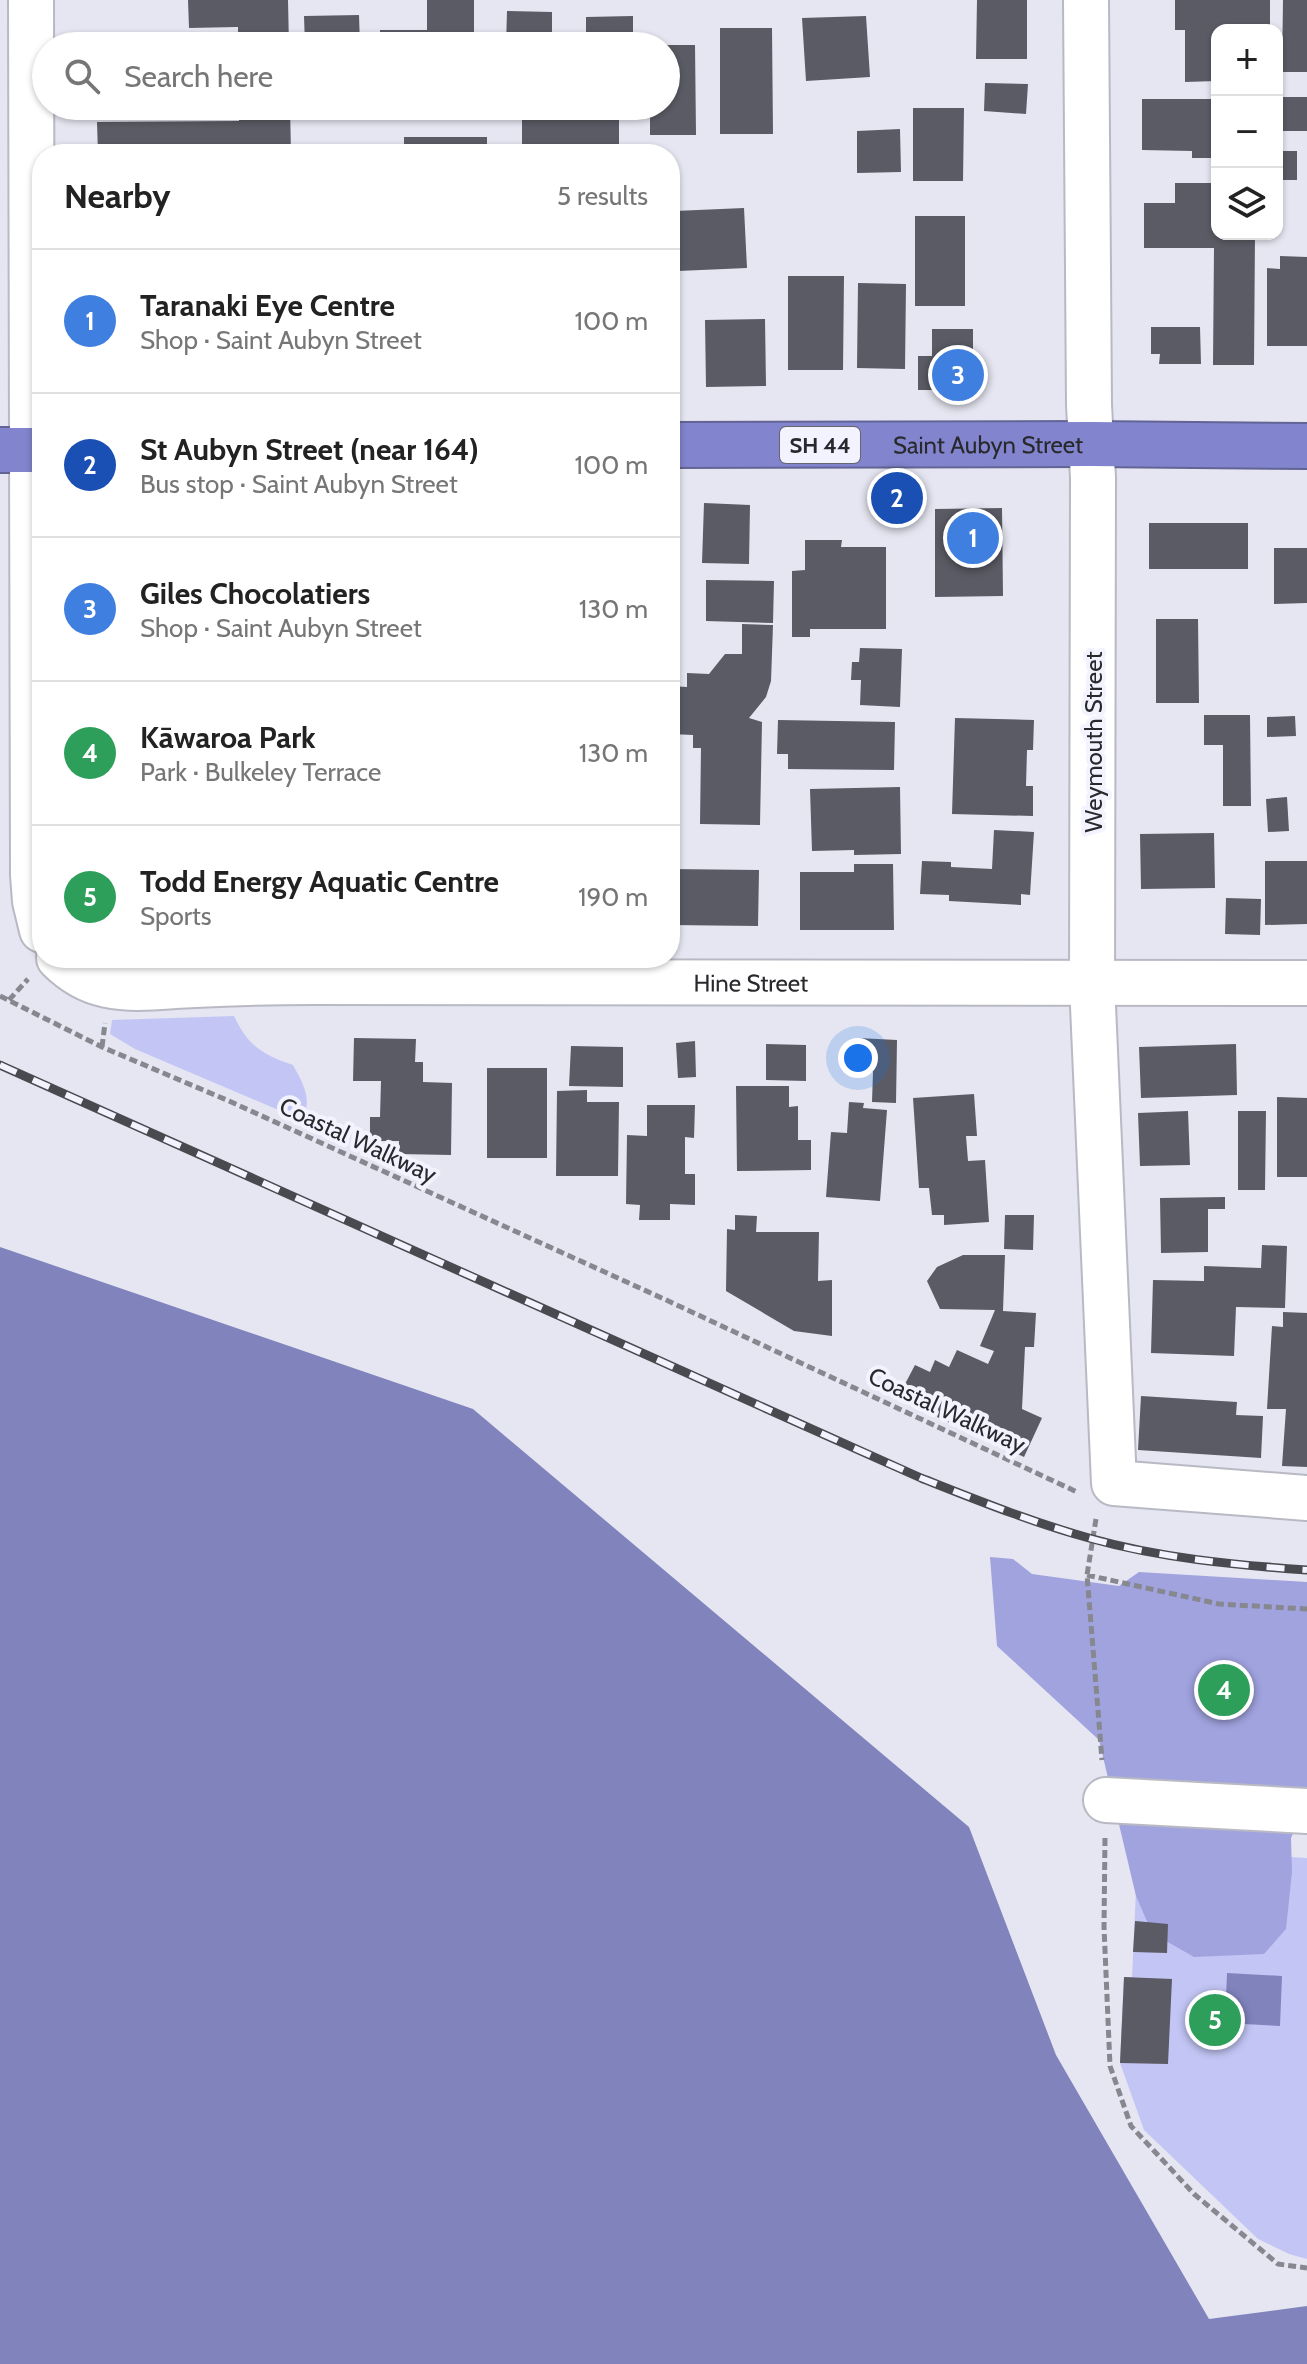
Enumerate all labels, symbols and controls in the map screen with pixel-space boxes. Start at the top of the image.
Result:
map controls [1211,24,1283,240]
button: + [1211,24,1283,96]
search box [32,32,680,120]
icon: search [60,54,104,98]
text: Search here [124,58,273,95]
button: − [1211,96,1283,168]
button: layers [1211,168,1283,240]
text: Nearby [64,175,171,217]
text: 5 results [557,180,648,212]
text: Taranaki Eye Centre [140,287,395,324]
text: 1 [85,305,95,337]
text: 100 m [575,305,648,337]
text: Shop · Saint Aubyn Street [140,324,422,356]
pin: 3 [932,345,984,405]
road number: SH 44 [780,427,860,463]
street label: Saint Aubyn Street [893,430,1083,459]
text: St Aubyn Street (near 164) [140,431,479,468]
text: 2 [83,449,97,481]
text: 100 m [575,449,648,481]
text: Bus stop · Saint Aubyn Street [140,468,458,500]
pin: 2 [871,468,923,528]
pin: 1 [947,508,999,568]
text: Giles Chocolatiers [140,575,370,612]
text: 3 [83,593,97,625]
text: 130 m [579,593,648,625]
text: Shop · Saint Aubyn Street [140,612,422,644]
street label: Weymouth Street [1079,651,1108,833]
text: Kāwaroa Park [140,719,316,756]
text: 4 [82,737,98,769]
text: 130 m [579,737,648,769]
text: Park · Bulkeley Terrace [140,756,381,788]
text: Todd Energy Aquatic Centre [140,863,499,900]
text: 5 [83,881,97,913]
text: 190 m [578,881,648,913]
text: Sports [140,900,212,932]
street label: Hine Street [694,968,808,997]
your location [838,1038,878,1078]
street label: Coastal Walkway [275,1091,441,1189]
street label: Coastal Walkway [864,1361,1030,1459]
pin: 4 [1198,1660,1250,1720]
pin: 5 [1189,1990,1241,2050]

